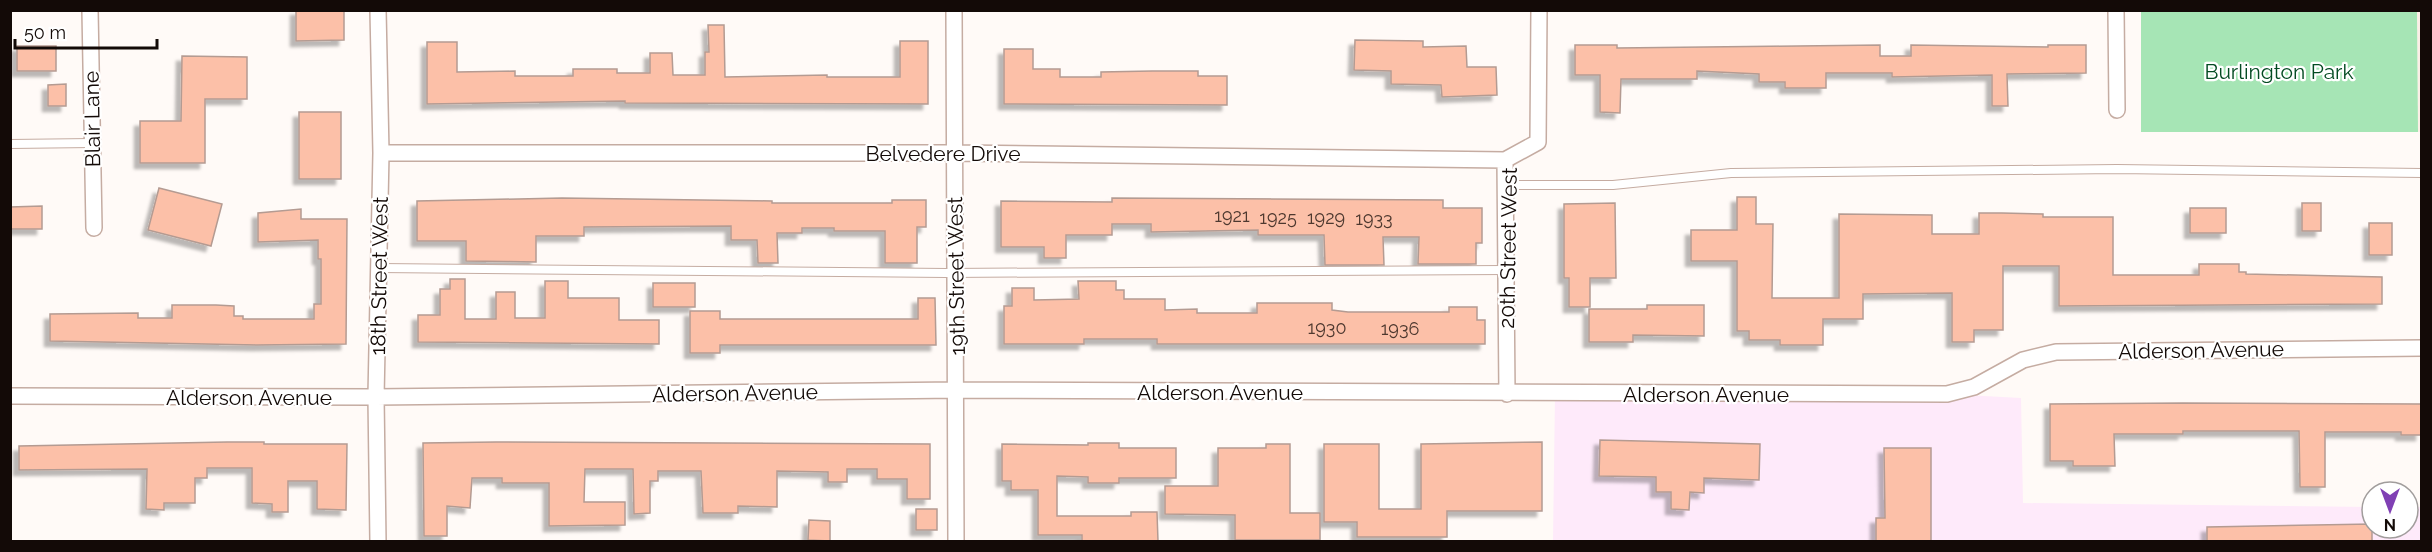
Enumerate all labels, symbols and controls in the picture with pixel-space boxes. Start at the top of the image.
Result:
scale bar [15,12,158,50]
text: 50 m [24,22,66,43]
park label: Burlington Park [2204,59,2354,84]
street label: Blair Lane [79,71,105,167]
street label: Belvedere Drive [865,141,1021,166]
street label: 20th Street West [1494,167,1522,329]
street label: 18th Street West [365,196,393,356]
street label: 19th Street West [942,196,970,356]
house number: 1921 [1214,205,1250,226]
house number: 1925 [1259,207,1297,228]
house number: 1929 [1307,207,1345,228]
house number: 1933 [1355,208,1393,229]
house number: 1930 [1308,317,1346,338]
house number: 1936 [1381,318,1420,339]
street label: Alderson Avenue [2118,336,2284,364]
street label: Alderson Avenue [652,379,818,407]
street label: Alderson Avenue [1137,380,1303,405]
street label: Alderson Avenue [1623,382,1789,407]
street label: Alderson Avenue [166,385,332,410]
north arrow [2360,480,2420,540]
text: N [2384,515,2396,534]

